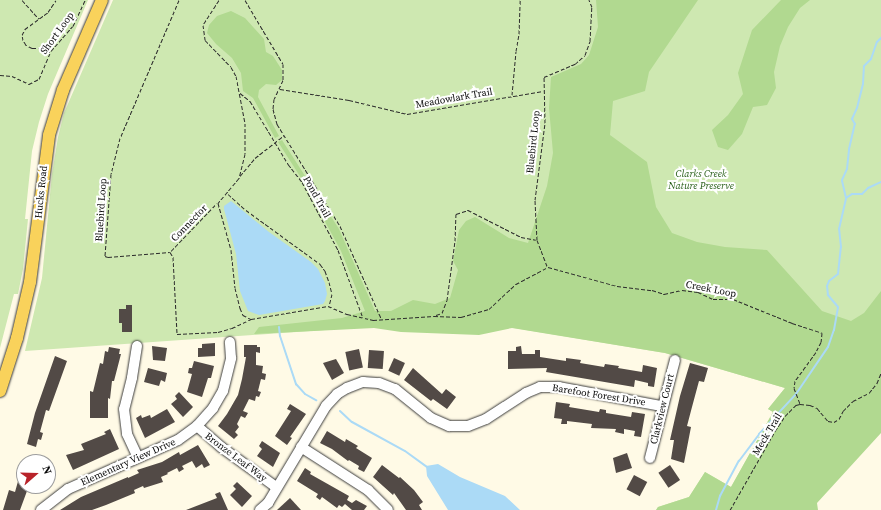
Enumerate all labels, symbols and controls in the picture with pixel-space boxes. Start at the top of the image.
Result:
street label: Short Loop [38,10,76,56]
street label: Meadowlark Trail [414,85,494,111]
street label: Bluebird Loop [524,110,542,174]
street label: Hucks Road [32,165,50,219]
park label: Clarks Creek Nature Preserve [668,167,734,190]
street label: Pond Trail [301,174,333,220]
street label: Bluebird Loop [93,178,109,242]
street label: Connector [168,202,210,244]
street label: Creek Loop [685,278,737,300]
street label: Clarkview Court [647,373,677,445]
street label: Barefoot Forest Drive [551,382,647,408]
street label: Meck Trail [750,411,784,457]
street label: Bronze Leaf Way [202,430,270,484]
street label: Elementary View Drive [79,436,177,488]
north arrow [16,454,56,494]
text: N [38,464,55,476]

